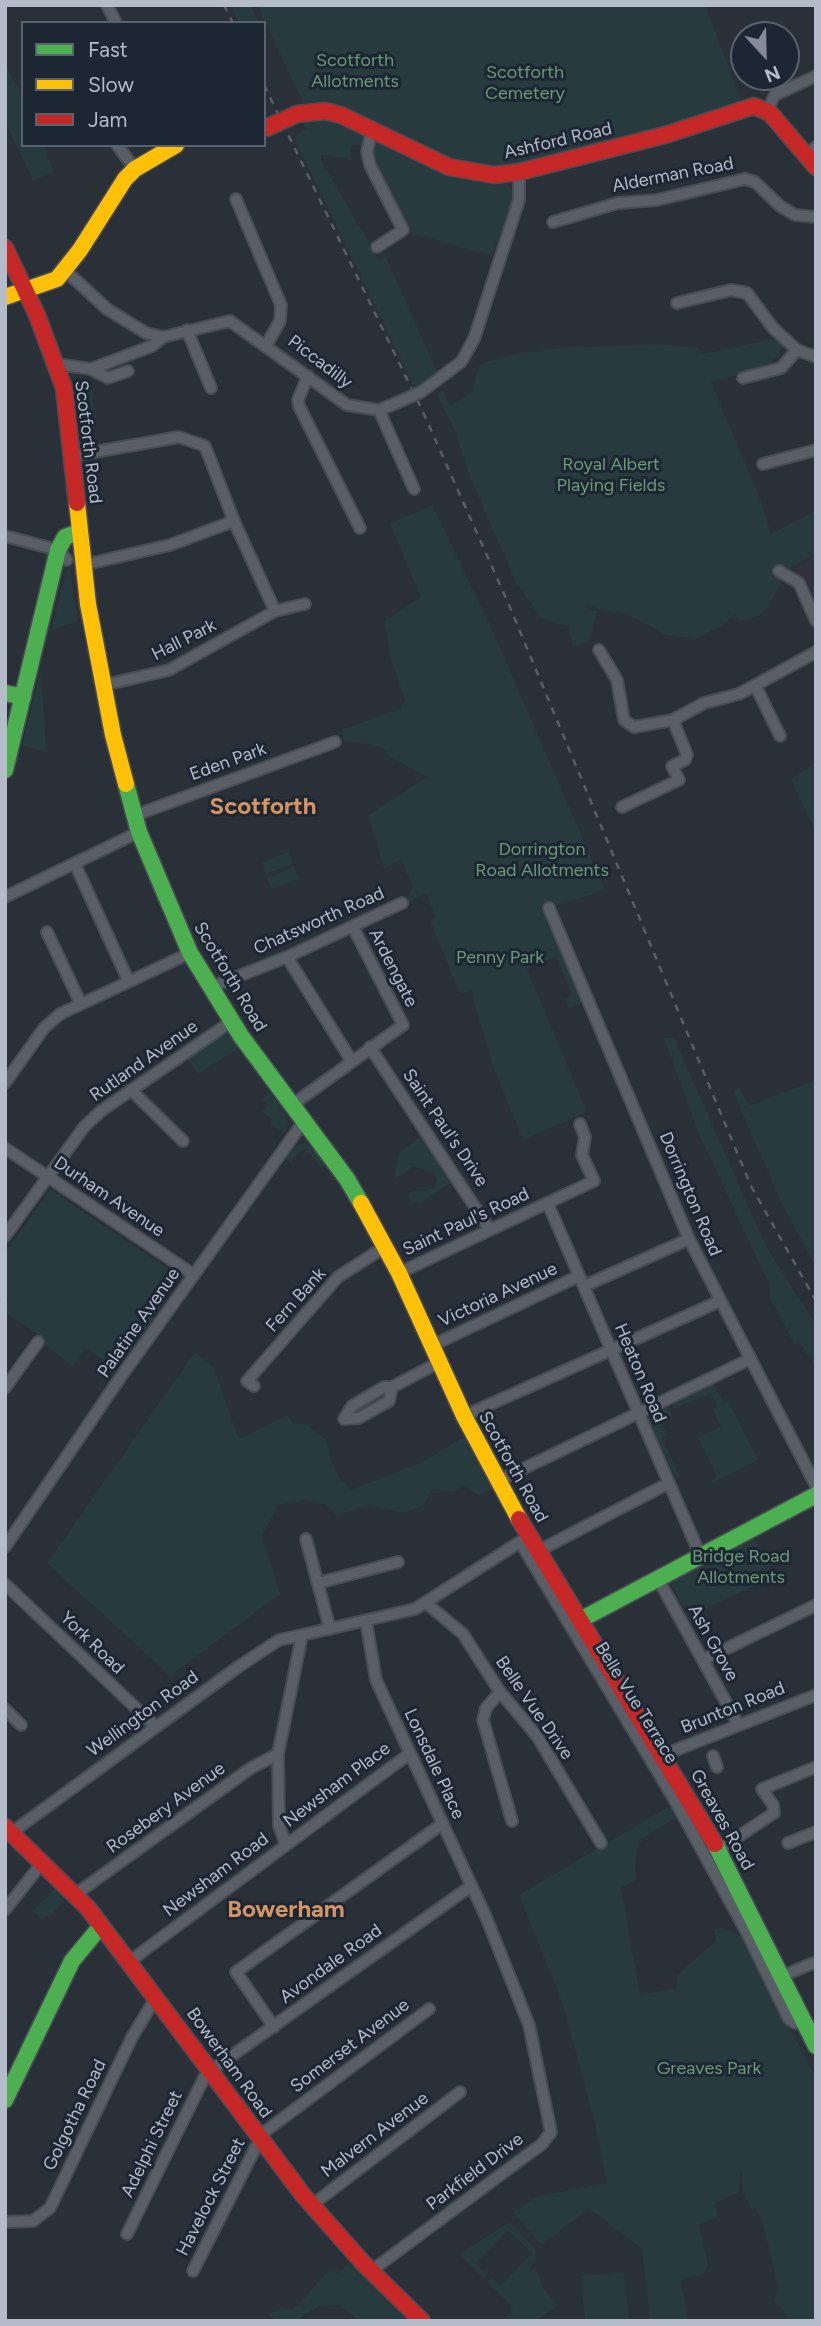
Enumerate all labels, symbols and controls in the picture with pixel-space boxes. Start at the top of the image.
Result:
legend [21,21,266,147]
north arrow [730,21,800,91]
text: Fast [88,37,128,62]
park label: Scotforth Allotments [311,50,399,92]
text: N [761,61,783,87]
park label: Scotforth Cemetery [485,62,565,104]
text: Slow [88,72,134,97]
text: Jam [88,107,127,132]
street label: Ashford Road [502,118,614,164]
street label: Alderman Road [611,153,735,197]
street label: Piccadilly [283,331,357,393]
street label: Scotforth Road [70,379,106,505]
park label: Royal Albert Playing Fields [557,454,665,496]
street label: Hall Park [148,615,220,665]
street label: Eden Park [187,738,269,786]
district label: Scotforth [210,793,316,821]
park label: Dorrington Road Allotments [475,839,609,882]
street label: Chatsworth Road [250,883,388,959]
street label: Scotforth Road [189,918,271,1036]
street label: Ardengate [364,925,422,1011]
park label: Penny Park [456,947,544,969]
street label: Rutland Avenue [86,1016,202,1106]
street label: Saint Paul's Drive [398,1065,492,1191]
street label: Dorrington Road [654,1129,726,1259]
street label: Durham Avenue [50,1152,168,1242]
street label: Saint Paul's Road [399,1183,533,1261]
street label: Victoria Avenue [435,1258,561,1332]
street label: Fern Bank [262,1263,330,1337]
street label: Palatine Avenue [93,1264,185,1382]
street label: Heaton Road [609,1320,671,1426]
street label: Scotforth Road [474,1408,552,1526]
park label: Bridge Road Allotments [692,1546,790,1588]
street label: Ash Grove [683,1601,743,1685]
street label: York Road [55,1607,129,1679]
street label: Belle Vue Terrace [590,1638,682,1768]
street label: Belle Vue Drive [490,1652,578,1764]
street label: Wellington Road [83,1666,203,1762]
street label: Brunton Road [678,1677,788,1739]
street label: Lonsdale Place [399,1705,469,1823]
street label: Newsham Place [279,1738,395,1832]
street label: Rosebery Avenue [103,1758,229,1858]
street label: Greaves Road [685,1766,759,1874]
street label: Newsham Road [159,1828,273,1922]
district label: Bowerham [227,1896,345,1924]
street label: Avondale Road [276,1920,386,2008]
street label: Somerset Avenue [286,1994,414,2098]
street label: Bowerham Road [182,2003,276,2123]
street label: Golgotha Road [39,2056,111,2174]
park label: Greaves Park [657,2058,761,2080]
street label: Adelphi Street [117,2087,187,2201]
street label: Malvern Avenue [317,2088,433,2182]
street label: Parkfield Drive [422,2129,528,2215]
street label: Havelock Street [172,2135,250,2259]

